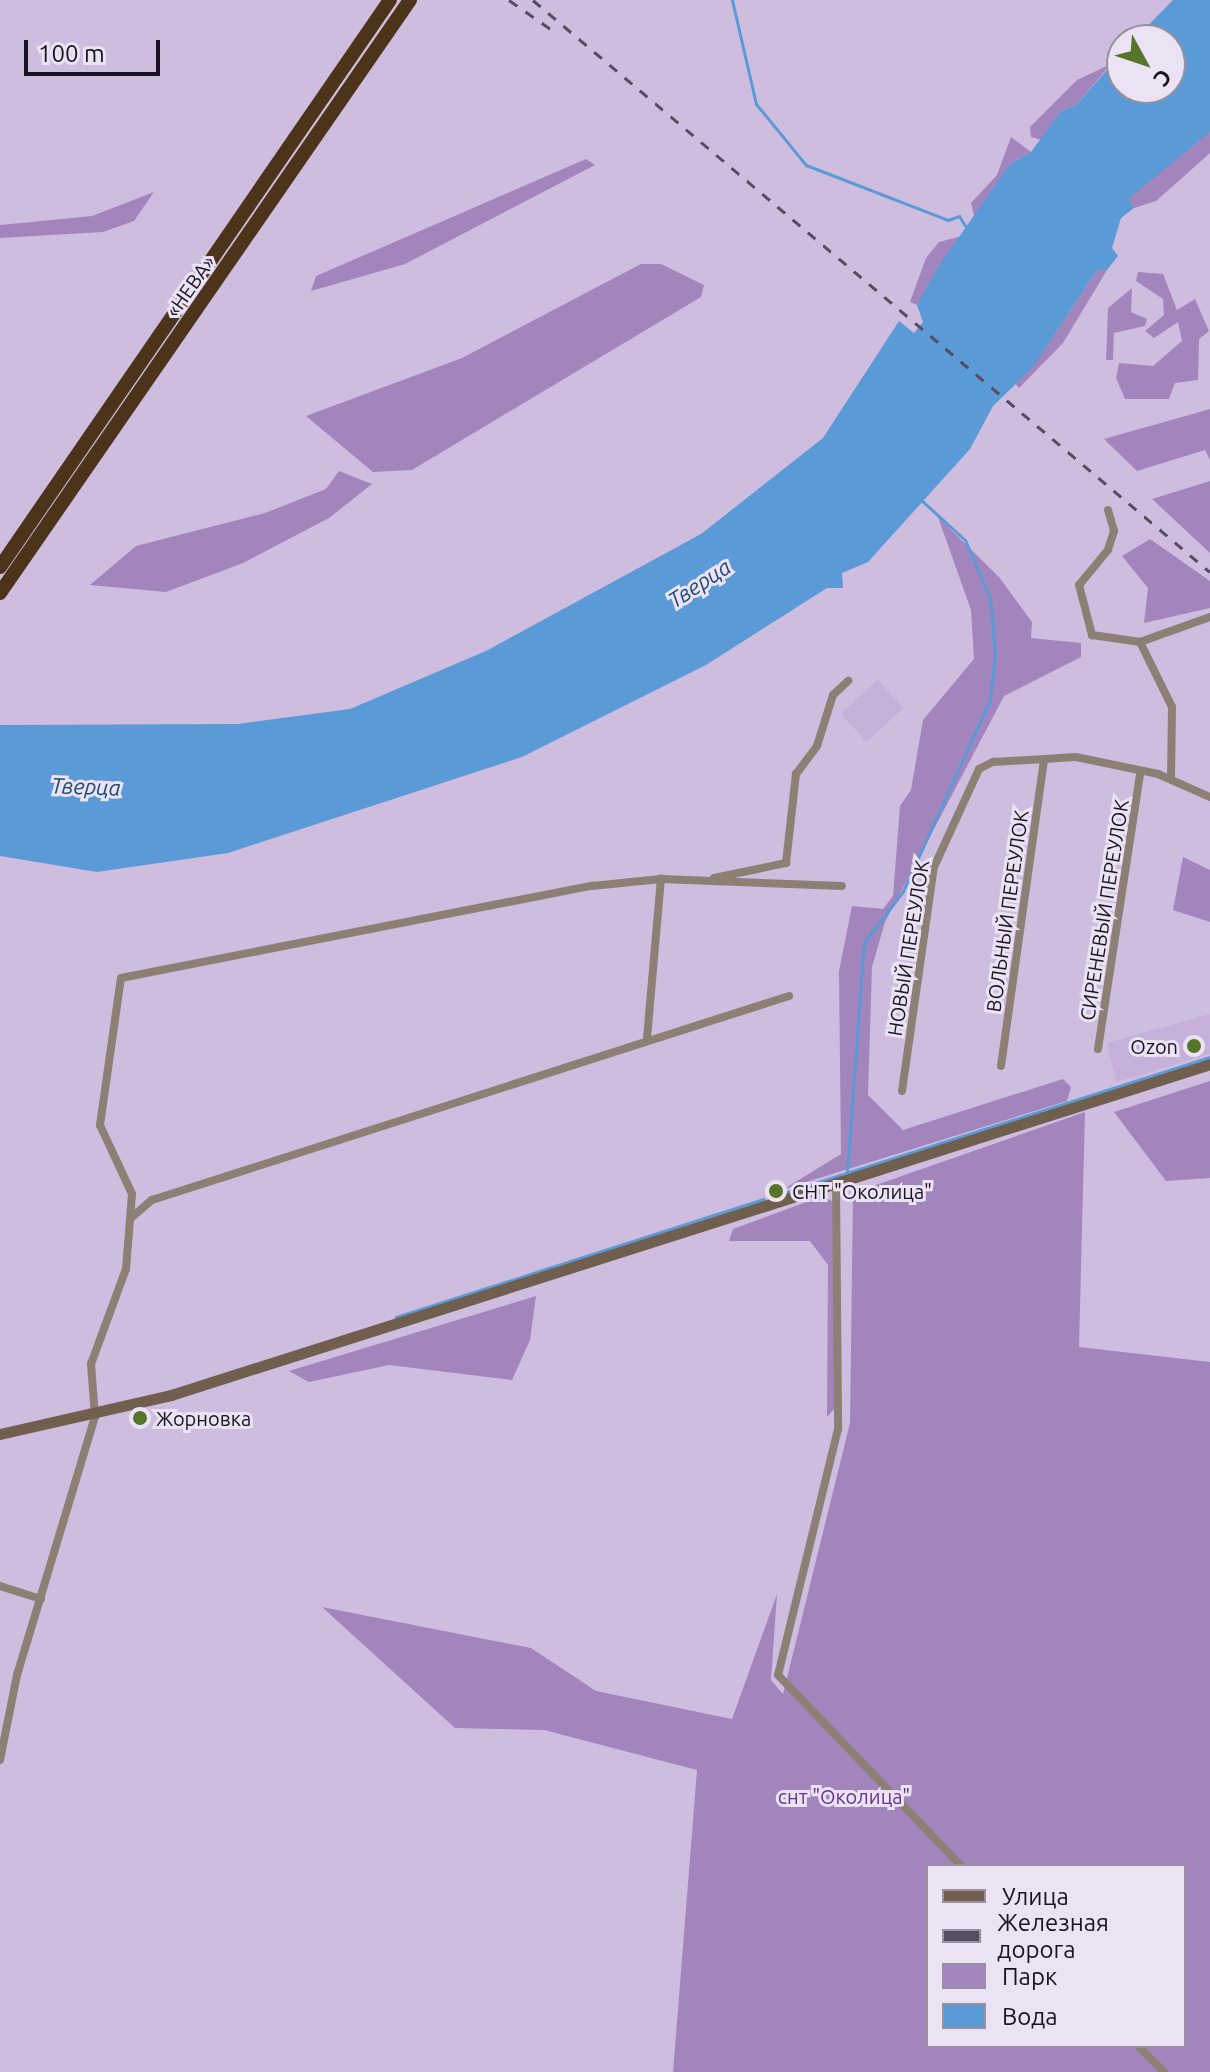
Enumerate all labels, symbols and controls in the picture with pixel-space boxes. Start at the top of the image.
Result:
scale bar [28,24,164,74]
north arrow [1106,24,1186,104]
text: 100 m [38,40,105,67]
text: С [1149,65,1177,92]
street label: «НЕВА» [160,251,220,321]
water label: Тверца [663,553,735,613]
water label: Тверца [51,772,121,800]
street label: СИРЕНЕВЫЙ ПЕРЕУЛОК [1075,798,1133,1022]
street label: ВОЛЬНЫЙ ПЕРЕУЛОК [981,808,1033,1014]
street label: НОВЫЙ ПЕРЕУЛОК [882,858,934,1038]
place label: Ozon [1130,1034,1178,1058]
marker: Ozon [1185,1037,1203,1055]
place label: СНТ "Околица" [792,1179,932,1203]
marker: СНТ "Околица" [767,1182,785,1200]
place label: Жорновка [156,1406,251,1430]
marker: Жорновка [131,1409,149,1427]
park label: снт "Околица" [778,1784,910,1808]
legend [926,1864,1186,2048]
text: Улица [1002,1883,1069,1910]
text: Железная дорога [997,1909,1109,1963]
text: Парк [1002,1963,1057,1990]
text: Вода [1002,2003,1058,2030]

